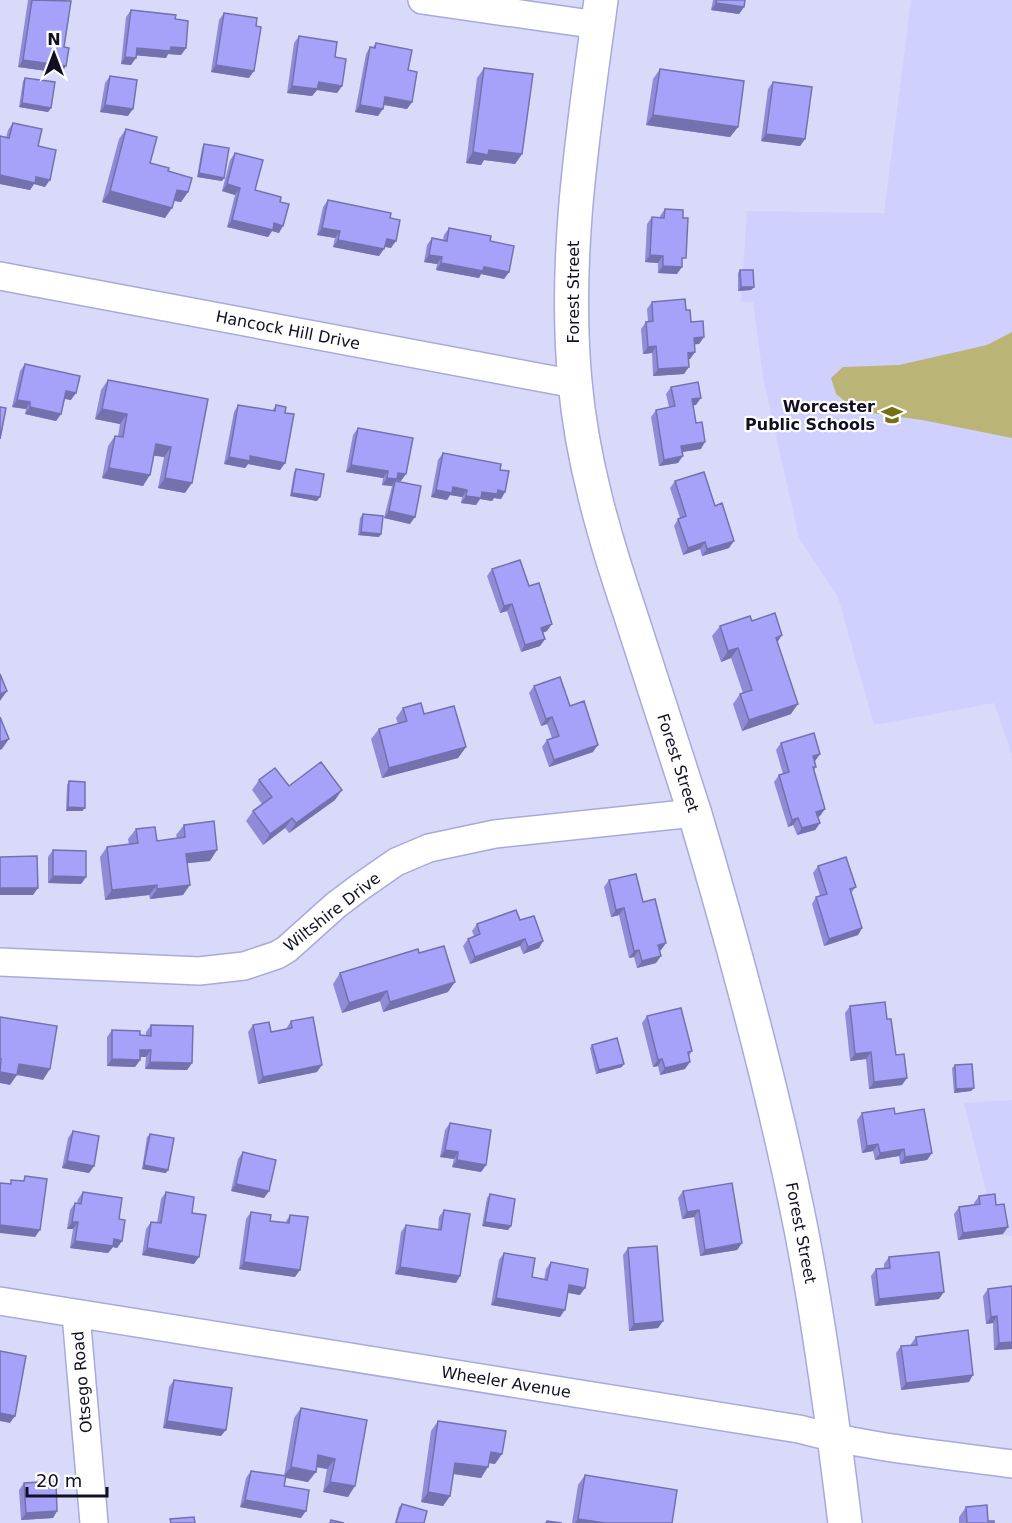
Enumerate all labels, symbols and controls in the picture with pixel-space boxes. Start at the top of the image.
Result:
north arrow [24,24,84,84]
text: N [47,30,61,49]
street label: Forest Street [564,241,583,343]
street label: Hancock Hill Drive [214,307,362,353]
place label: Worcester Public Schools [745,397,875,434]
school or university icon: Worcester Public Schools [880,403,904,427]
street label: Forest Street [653,711,703,815]
street label: Wiltshire Drive [280,868,384,956]
street label: Forest Street [782,1181,820,1285]
street label: Otsego Road [68,1330,96,1434]
street label: Wheeler Avenue [440,1362,572,1402]
scale bar [27,1460,106,1498]
text: 20 m [36,1470,82,1491]

